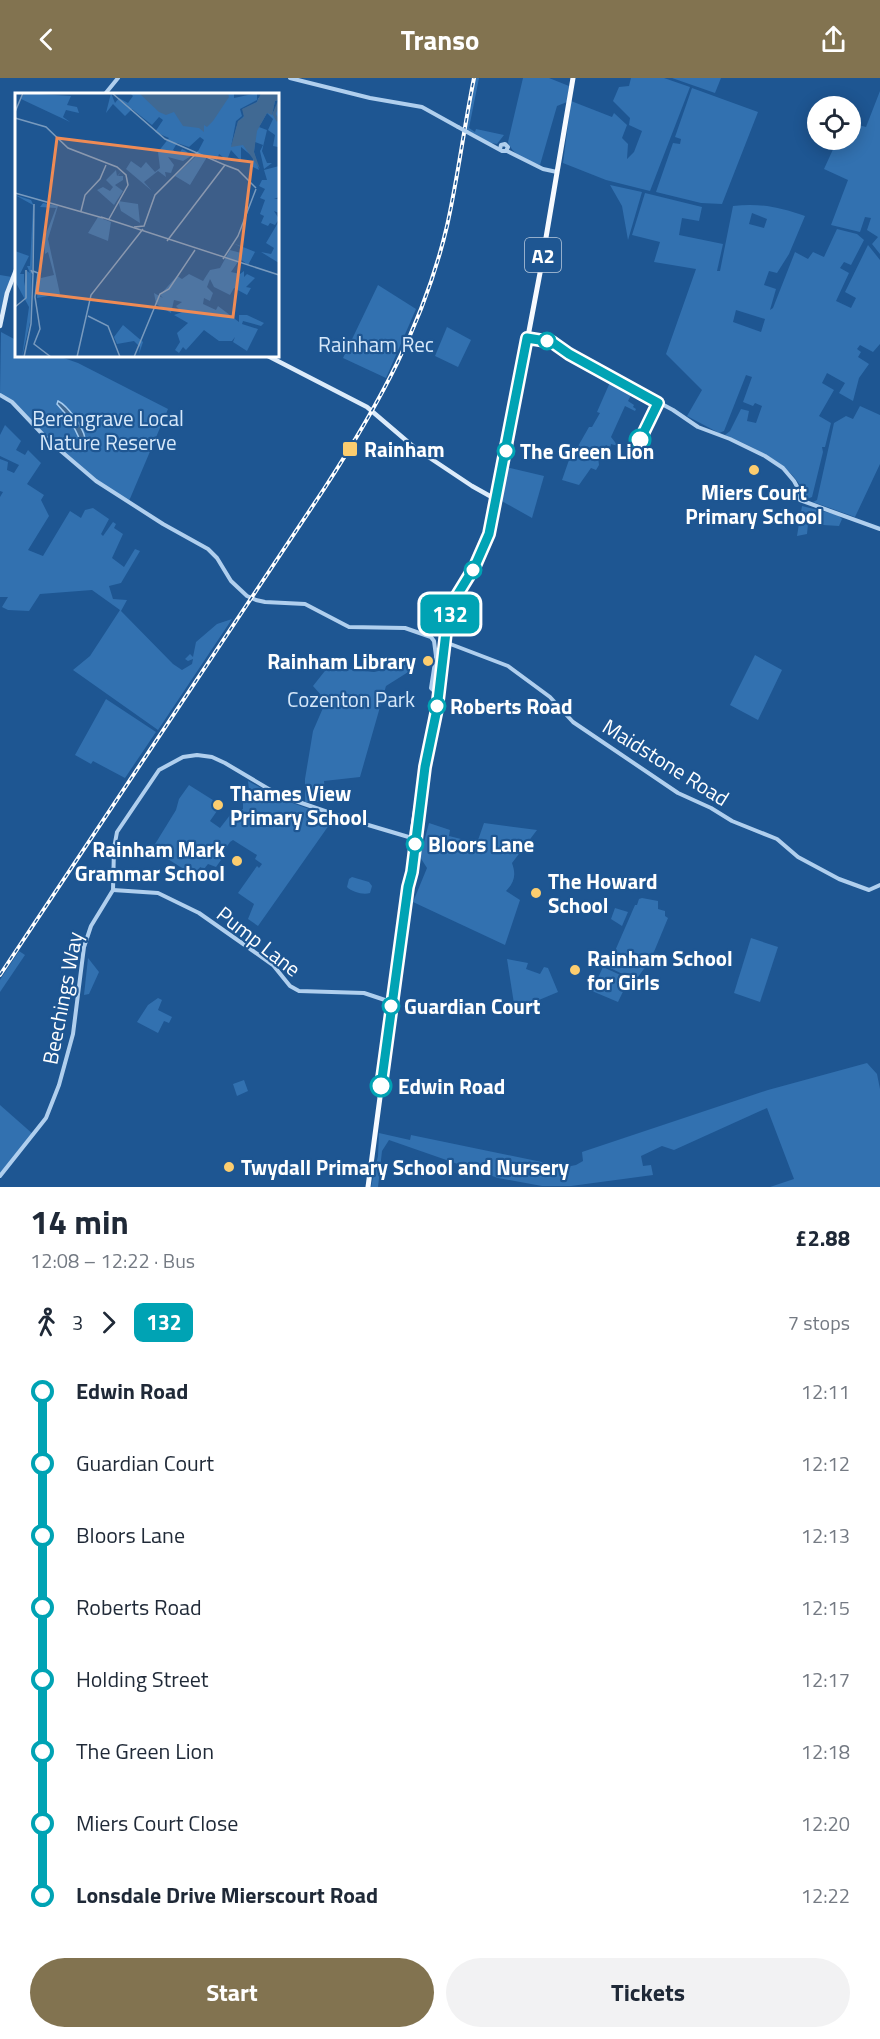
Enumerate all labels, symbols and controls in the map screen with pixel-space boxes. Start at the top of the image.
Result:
text: Transo [401,19,479,60]
icon: back [30,23,63,56]
icon: share [817,23,850,56]
inset map [15,93,279,357]
map controls [807,96,861,150]
button: locate [807,96,861,150]
road number: A2 [525,238,561,272]
park label: Rainham Rec [318,328,434,360]
unlabelled marker [538,332,556,350]
park label: Berengrave Local Nature Reserve [32,402,184,458]
unlabelled marker [629,429,651,451]
place label: Rainham [364,433,445,465]
place label: The Green Lion [520,435,654,467]
marker: Rainham [341,440,359,458]
marker: The Green Lion [497,442,515,460]
marker: Miers Court Primary School [747,463,761,477]
place label: Miers Court Primary School [685,476,823,532]
unlabelled marker [464,561,482,579]
line badge: 132 [416,594,484,634]
text: 132 [432,598,468,630]
place label: Rainham Library [267,645,416,677]
marker: Rainham Library [421,654,435,668]
park label: Cozenton Park [287,683,415,715]
place label: Roberts Road [450,690,572,722]
marker: Roberts Road [428,697,446,715]
street label: Maidstone Road [596,710,736,814]
place label: Thames View Primary School [230,777,367,833]
marker: Thames View Primary School [211,798,225,812]
place label: Bloors Lane [428,828,534,860]
place label: Rainham Mark Grammar School [75,833,225,889]
marker: Bloors Lane [406,835,424,853]
marker: Rainham Mark Grammar School [230,854,244,868]
place label: The Howard School [548,865,658,921]
marker: The Howard School [529,886,543,900]
street label: Pump Lane [210,898,308,984]
street label: Beechings Way [33,929,91,1067]
place label: Rainham School for Girls [587,942,733,998]
marker: Rainham School for Girls [568,963,582,977]
place label: Guardian Court [404,990,541,1022]
marker: Guardian Court [382,997,400,1015]
place label: Edwin Road [398,1070,505,1102]
marker: Edwin Road [370,1075,392,1097]
place label: Twydall Primary School and Nursery [241,1151,570,1183]
marker: Twydall Primary School and Nursery [222,1160,236,1174]
text: 14 min [30,1197,129,1247]
text: £2.88 [795,1221,850,1255]
text: 12:08 – 12:22 · Bus [30,1245,195,1276]
icon: walk [30,1306,63,1339]
icon: forward [92,1306,125,1339]
text: 132 [146,1306,181,1338]
text: 3 [72,1307,83,1338]
text: 7 stops [788,1307,850,1338]
text: Edwin Road [76,1374,188,1408]
text: 12:11 [801,1376,850,1407]
text: Guardian Court [76,1446,214,1480]
text: 12:12 [801,1448,850,1479]
text: Bloors Lane [76,1518,185,1552]
text: 12:13 [801,1520,850,1551]
text: Roberts Road [76,1590,202,1624]
text: 12:15 [801,1592,850,1623]
text: Holding Street [76,1662,209,1696]
text: 12:17 [801,1664,850,1695]
text: The Green Lion [76,1734,214,1768]
text: 12:18 [801,1736,850,1767]
text: Miers Court Close [76,1806,238,1840]
text: 12:20 [801,1808,850,1839]
text: Lonsdale Drive Mierscourt Road [76,1878,378,1912]
text: 12:22 [801,1880,850,1911]
button: Start [30,1958,434,2027]
button: Tickets [446,1958,850,2027]

